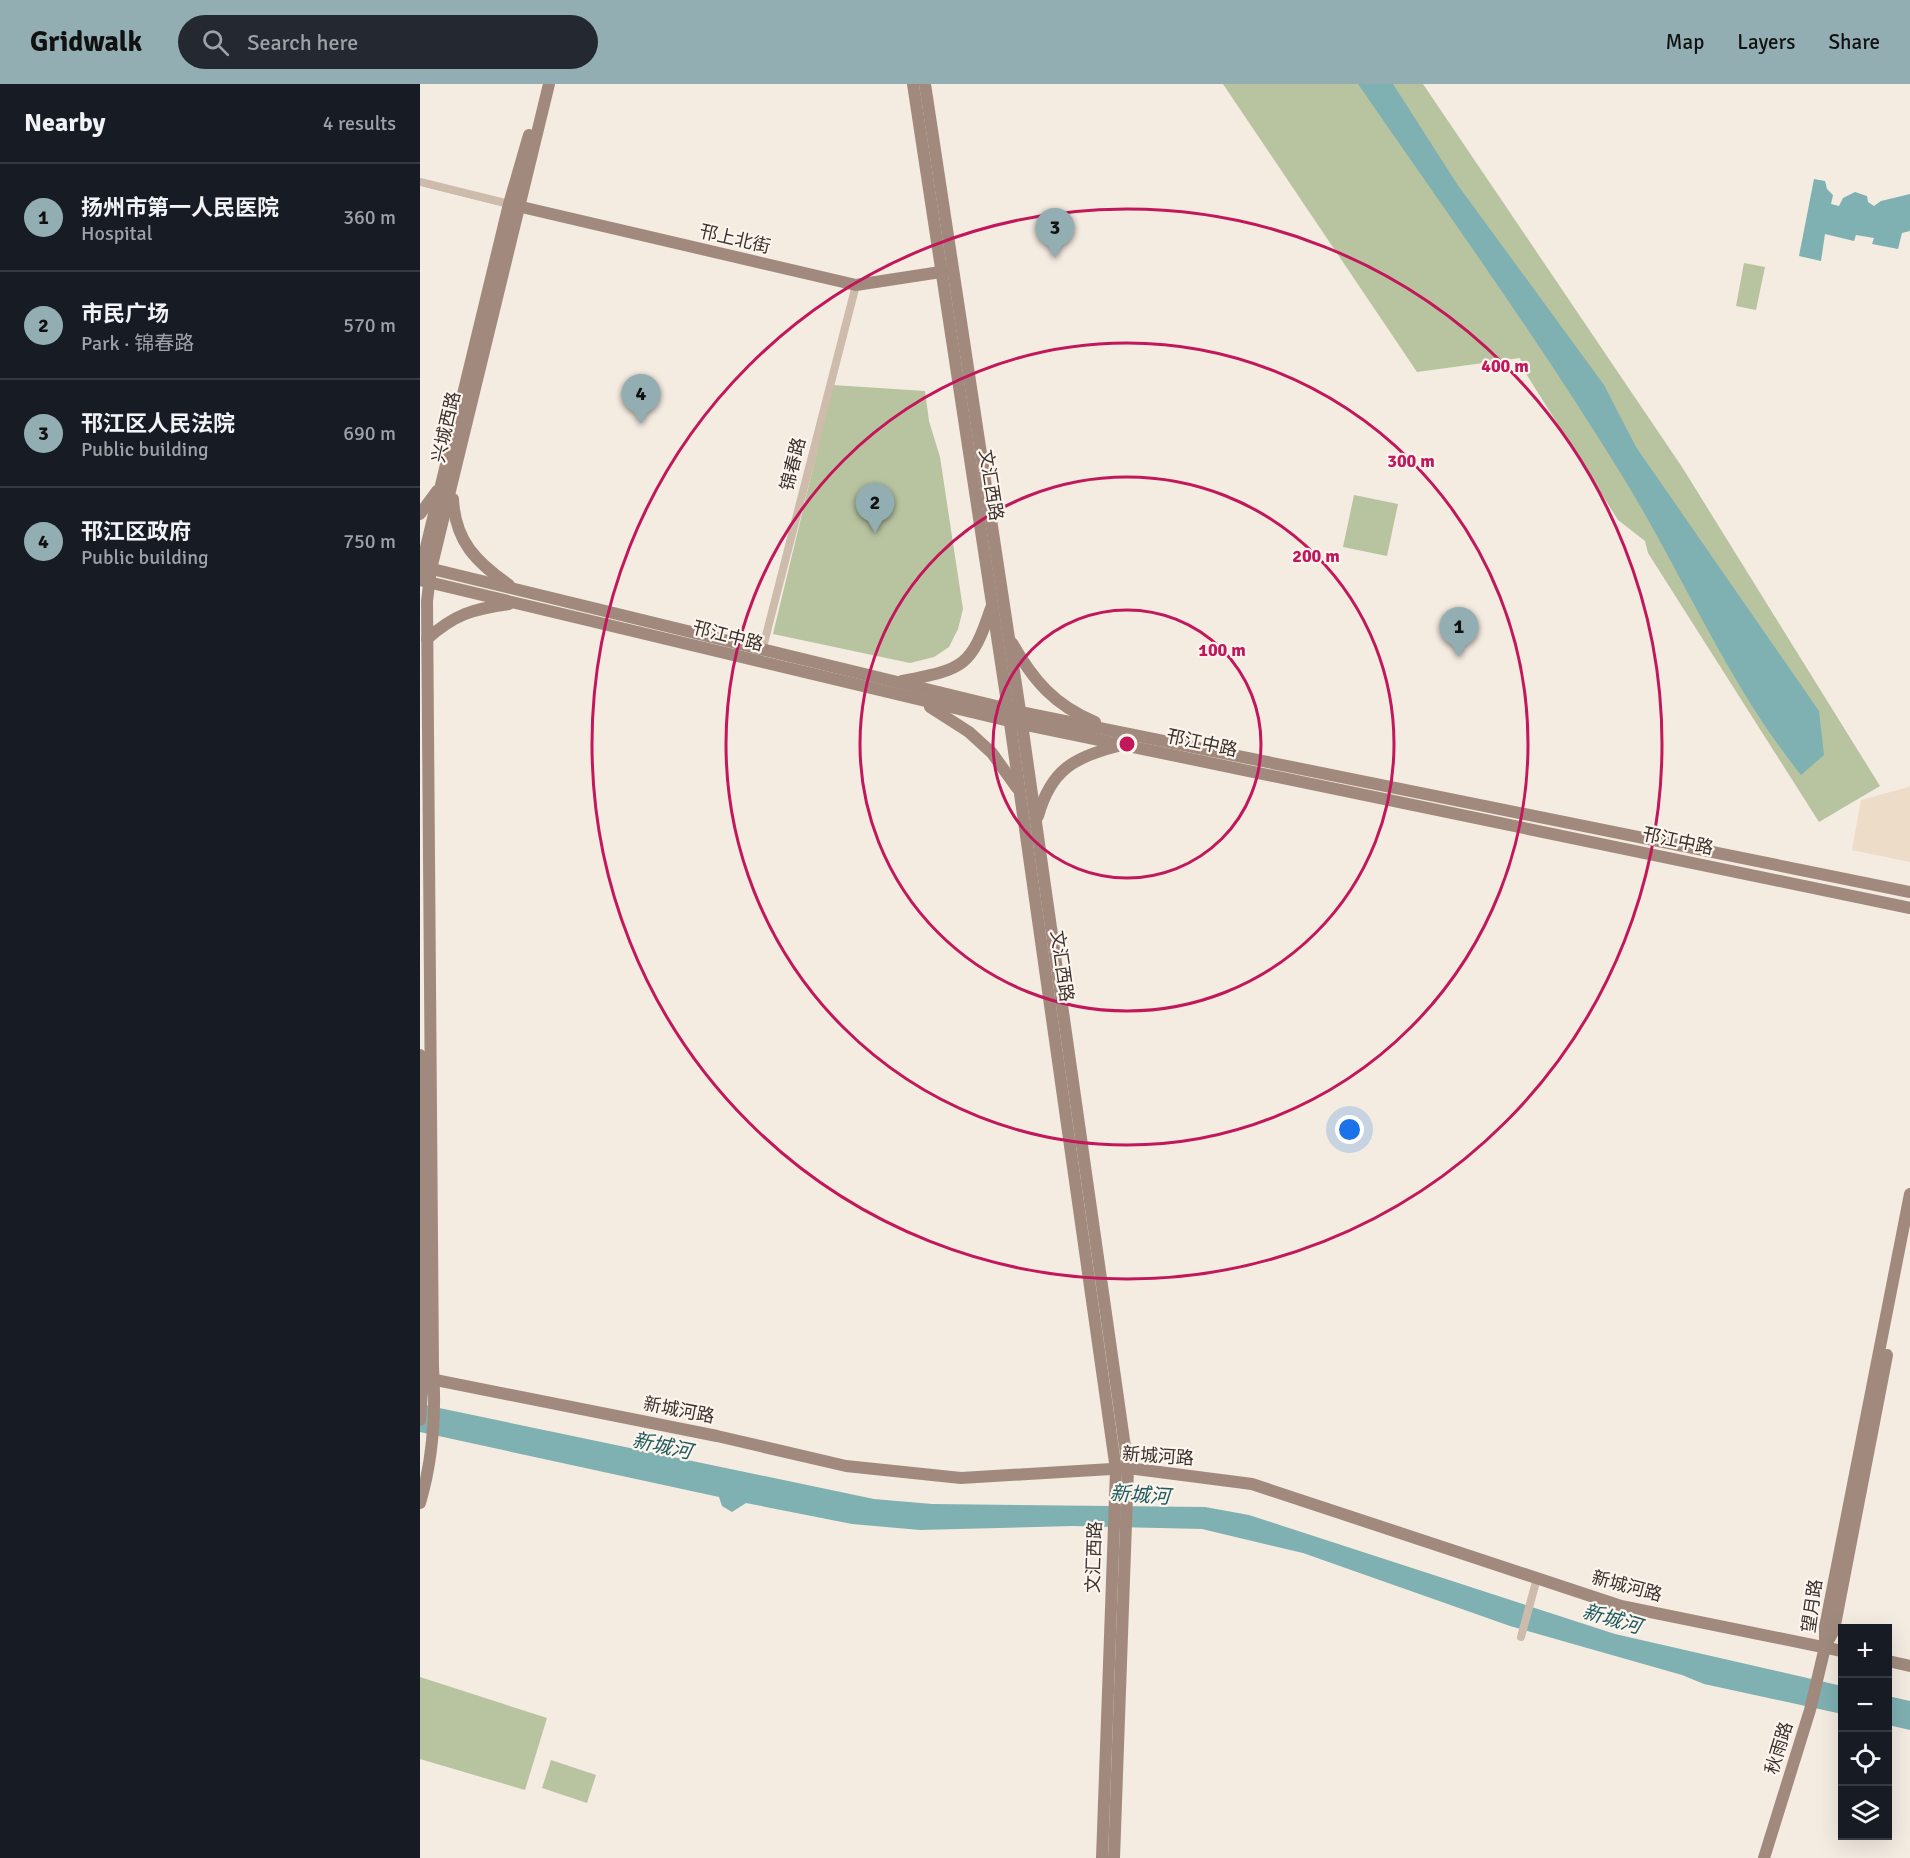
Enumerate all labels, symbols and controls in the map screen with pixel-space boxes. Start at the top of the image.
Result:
search box [178,15,598,69]
text: Gridwalk [30,25,142,59]
icon: search [199,26,232,59]
text: Search here [247,29,358,56]
text: Map [1666,29,1704,55]
text: Layers [1737,29,1795,55]
text: Share [1828,29,1880,55]
text: Nearby [24,107,105,139]
text: 4 results [323,111,396,136]
text: 扬州市第一人民医院 [81,194,279,221]
text: 1 [38,205,49,230]
text: 360 m [343,205,396,230]
pin: 3 [1036,208,1074,258]
street label: 邗上北街 [697,220,773,258]
text: Hospital [81,221,153,246]
text: 市民广场 [81,300,169,327]
text: 2 [38,313,49,338]
text: 570 m [343,313,396,338]
text: Park · 锦春路 [81,331,194,356]
text: 400 m [1481,355,1529,377]
pin: 4 [622,374,660,424]
street label: 兴城西路 [427,389,465,465]
text: 邗江区人民法院 [81,410,235,437]
text: 3 [38,421,49,446]
text: 690 m [343,421,396,446]
street label: 锦春路 [776,435,810,493]
text: Public building [81,437,209,462]
street label: 文汇西路 [975,448,1007,522]
text: 300 m [1387,450,1435,472]
pin: 2 [856,484,894,533]
text: 邗江区政府 [81,518,191,545]
text: 4 [38,529,49,554]
text: 750 m [343,529,396,554]
text: Public building [81,545,209,570]
text: 200 m [1292,545,1340,567]
pin: 1 [1440,608,1478,657]
street label: 邗江中路 [690,617,766,655]
text: 100 m [1198,639,1246,661]
street label: 邗江中路 [1164,725,1240,761]
centre of rings [1117,734,1137,754]
street label: 邗江中路 [1640,823,1716,859]
street label: 文汇西路 [1046,929,1078,1003]
your location [1335,1115,1364,1144]
street label: 新城河路 [642,1392,716,1428]
water label: 新城河 [630,1428,698,1465]
street label: 新城河路 [1121,1443,1195,1469]
water label: 新城河 [1109,1480,1175,1510]
street label: 文汇西路 [1082,1521,1106,1593]
street label: 新城河路 [1589,1566,1665,1606]
street label: 望月路 [1797,1578,1827,1634]
water label: 新城河 [1580,1599,1648,1640]
map controls [1838,1624,1892,1840]
button: + [1838,1624,1892,1678]
button: − [1838,1678,1892,1732]
street label: 秋雨路 [1761,1719,1797,1777]
button: locate [1838,1732,1892,1786]
button: layers [1838,1786,1892,1840]

